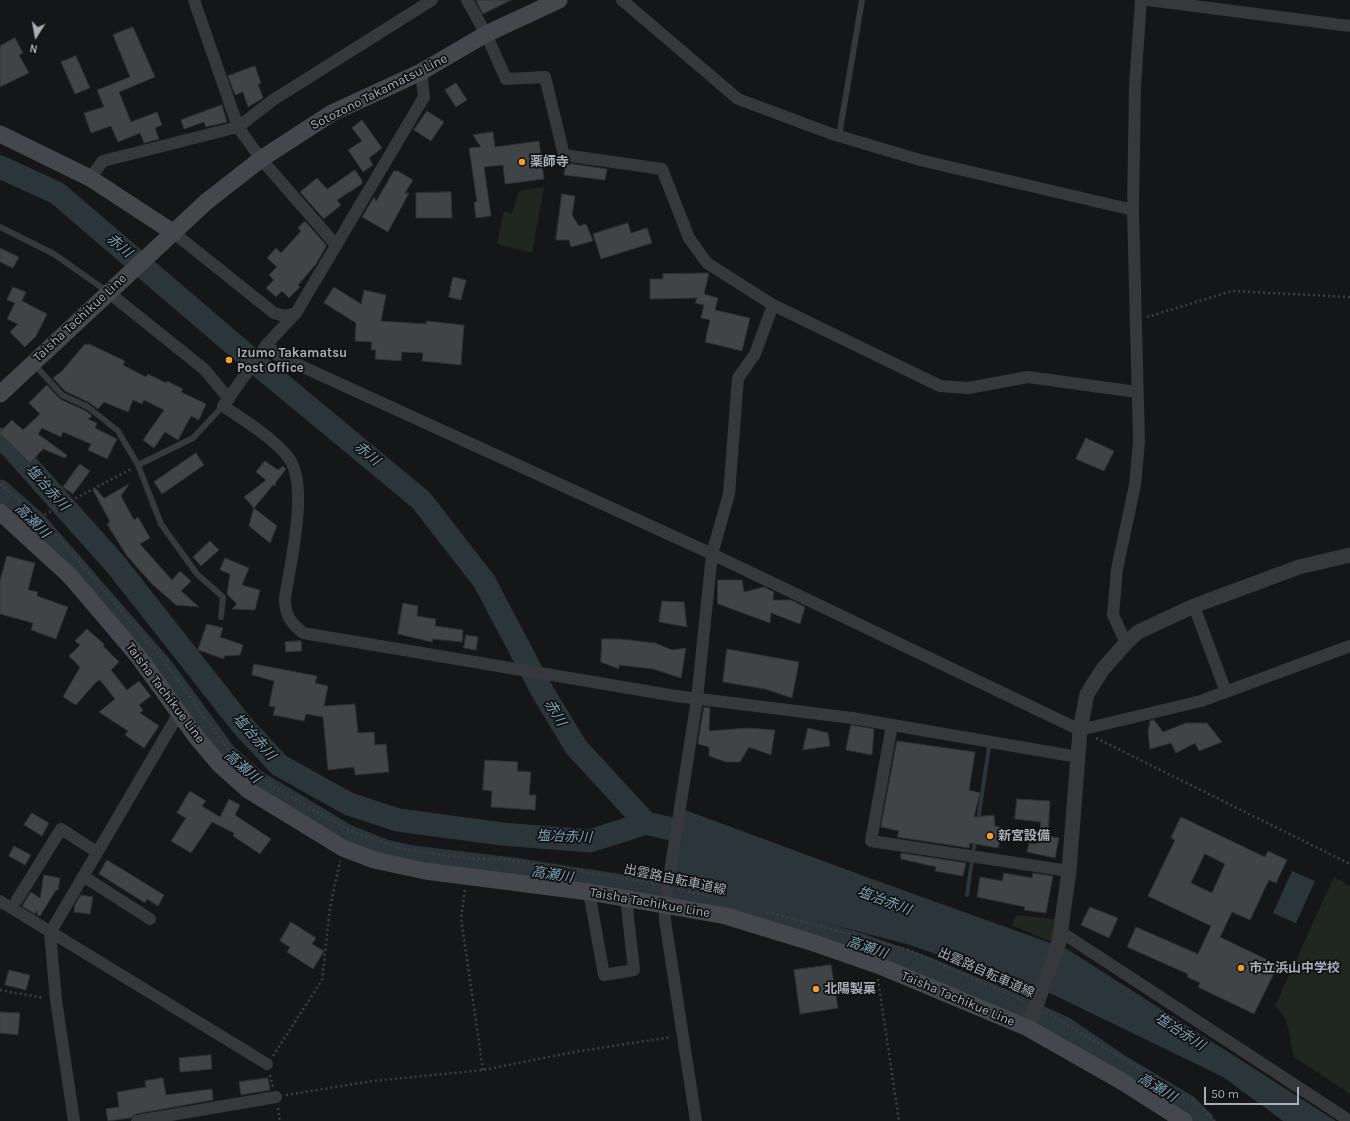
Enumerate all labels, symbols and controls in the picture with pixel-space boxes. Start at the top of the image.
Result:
north arrow [16,16,56,56]
text: N [29,41,39,55]
street label: Sotozono Takamatsu Line [308,51,450,133]
place label: 薬師寺 [530,154,569,170]
marker: 薬師寺 [517,157,527,167]
water label: 赤川 [103,231,135,261]
street label: Taisha Tachikue Line [30,271,130,365]
place label: Izumo Takamatsu Post Office [237,345,347,376]
marker: Izumo Takamatsu Post Office [224,355,234,365]
water label: 赤川 [351,439,383,469]
water label: 塩冶赤川 [22,462,72,514]
water label: 高瀬川 [11,500,53,542]
street label: Taisha Tachikue Line [122,640,208,746]
water label: 赤川 [541,697,569,729]
water label: 塩冶赤川 [229,710,279,764]
water label: 高瀬川 [221,747,263,787]
water label: 塩冶赤川 [536,828,592,846]
place label: 新宮設備 [998,828,1050,844]
marker: 新宮設備 [985,831,995,841]
street label: 出雲路自転車道線 [623,862,727,898]
water label: 高瀬川 [530,863,574,887]
water label: 塩冶赤川 [855,883,913,919]
street label: Taisha Tachikue Line [589,885,711,921]
water label: 高瀬川 [844,933,890,963]
street label: 出雲路自転車道線 [935,945,1037,1001]
place label: 市立浜山中学校 [1249,960,1340,976]
marker: 市立浜山中学校 [1236,963,1246,973]
street label: Taisha Tachikue Line [899,968,1017,1030]
place label: 北陽製菓 [824,981,876,997]
marker: 北陽製菓 [811,984,821,994]
water label: 塩冶赤川 [1152,1010,1208,1054]
water label: 高瀬川 [1135,1070,1179,1106]
scale bar [1206,1079,1301,1105]
text: 50 m [1211,1087,1239,1101]

